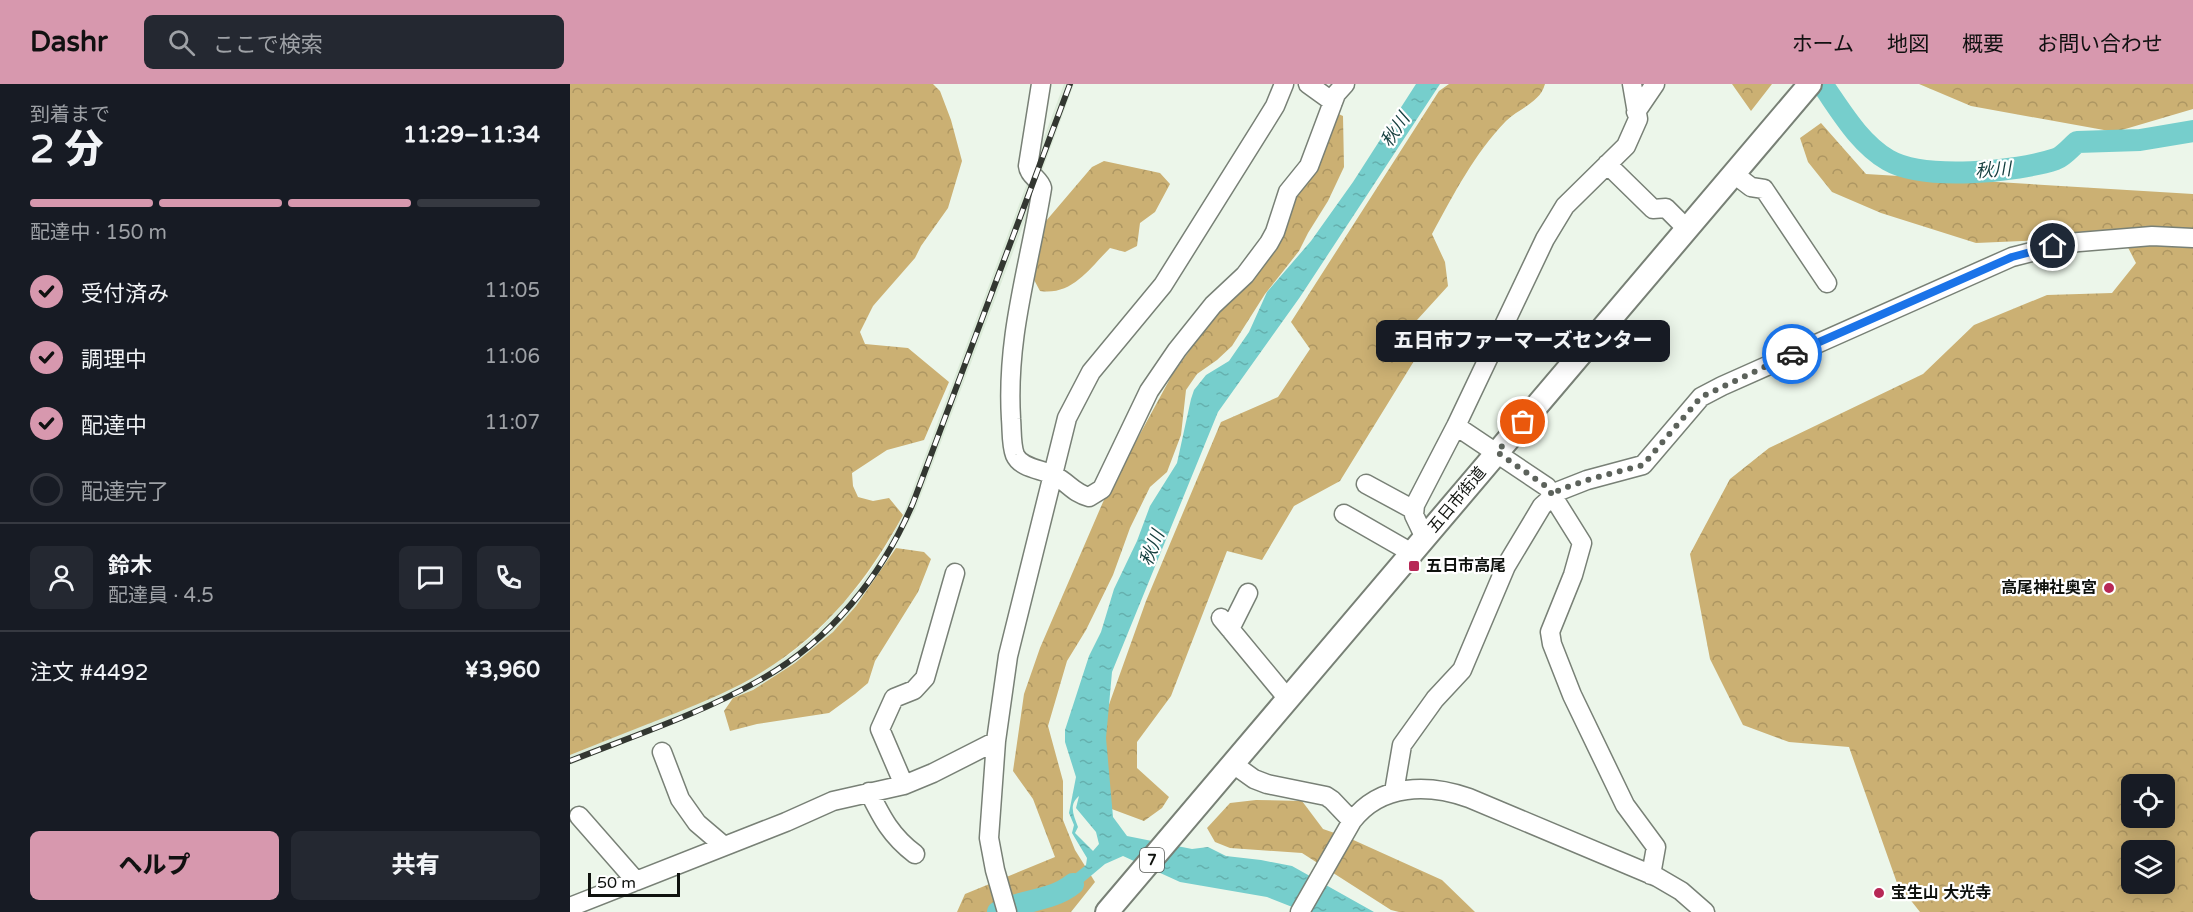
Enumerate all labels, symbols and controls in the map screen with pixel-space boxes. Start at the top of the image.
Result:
search box [144,15,564,69]
text: Dashr [30,25,108,59]
icon: search [165,26,198,59]
text: ここで検索 [213,32,323,58]
text: ホーム [1792,32,1854,57]
text: 地図 [1887,32,1929,57]
text: 概要 [1962,32,2004,57]
text: お問い合わせ [2037,32,2163,57]
text: 到着まで [30,103,110,127]
water label: 秋川 [1376,107,1415,151]
text: 11:29–11:34 [403,122,540,148]
text: 2 分 [30,126,104,173]
water label: 秋川 [1974,158,2014,182]
pin [2027,220,2078,271]
text: 配達中 · 150 m [30,221,167,245]
icon: home [2036,229,2069,262]
icon: check [30,275,63,308]
text: 11:05 [485,279,540,303]
text: 受付済み [81,281,169,307]
callout: 五日市ファーマーズセンター [1376,320,1670,362]
courier [1762,324,1822,384]
text: 五日市ファーマーズセンター [1394,329,1653,353]
icon: car [1776,338,1809,371]
icon: check [30,341,63,374]
text: 11:06 [485,345,540,369]
text: 調理中 [81,347,147,373]
pin [1497,396,1548,447]
icon: bag [1506,405,1539,438]
icon: check [30,407,63,440]
text: 11:07 [485,411,540,435]
text: 配達中 [81,413,147,439]
street label: 五日市街道 [1424,463,1490,537]
text: 配達完了 [81,479,169,505]
water label: 秋川 [1135,525,1170,569]
button: person [30,546,93,609]
button: chat [399,546,462,609]
button: phone [477,546,540,609]
text: 鈴木 [108,553,152,579]
place label: 五日市高尾 [1426,556,1506,576]
marker: 五日市高尾 [1407,559,1421,573]
place label: 高尾神社奥宮 [2001,578,2097,598]
marker: 高尾神社奥宮 [2102,581,2116,595]
text: 配達員 · 4.5 [108,584,214,608]
text: ¥3,960 [465,657,540,683]
text: 注文 #4492 [30,660,148,686]
map controls [2121,774,2175,894]
button: locate [2121,774,2175,828]
button: ヘルプ [30,831,279,900]
button: 共有 [291,831,540,900]
button: layers [2121,840,2175,894]
road number: 7 [1140,848,1164,872]
scale bar [588,870,680,898]
text: 50 m [597,873,636,893]
place label: 宝生山 大光寺 [1891,883,1991,903]
marker: 宝生山 大光寺 [1872,886,1886,900]

